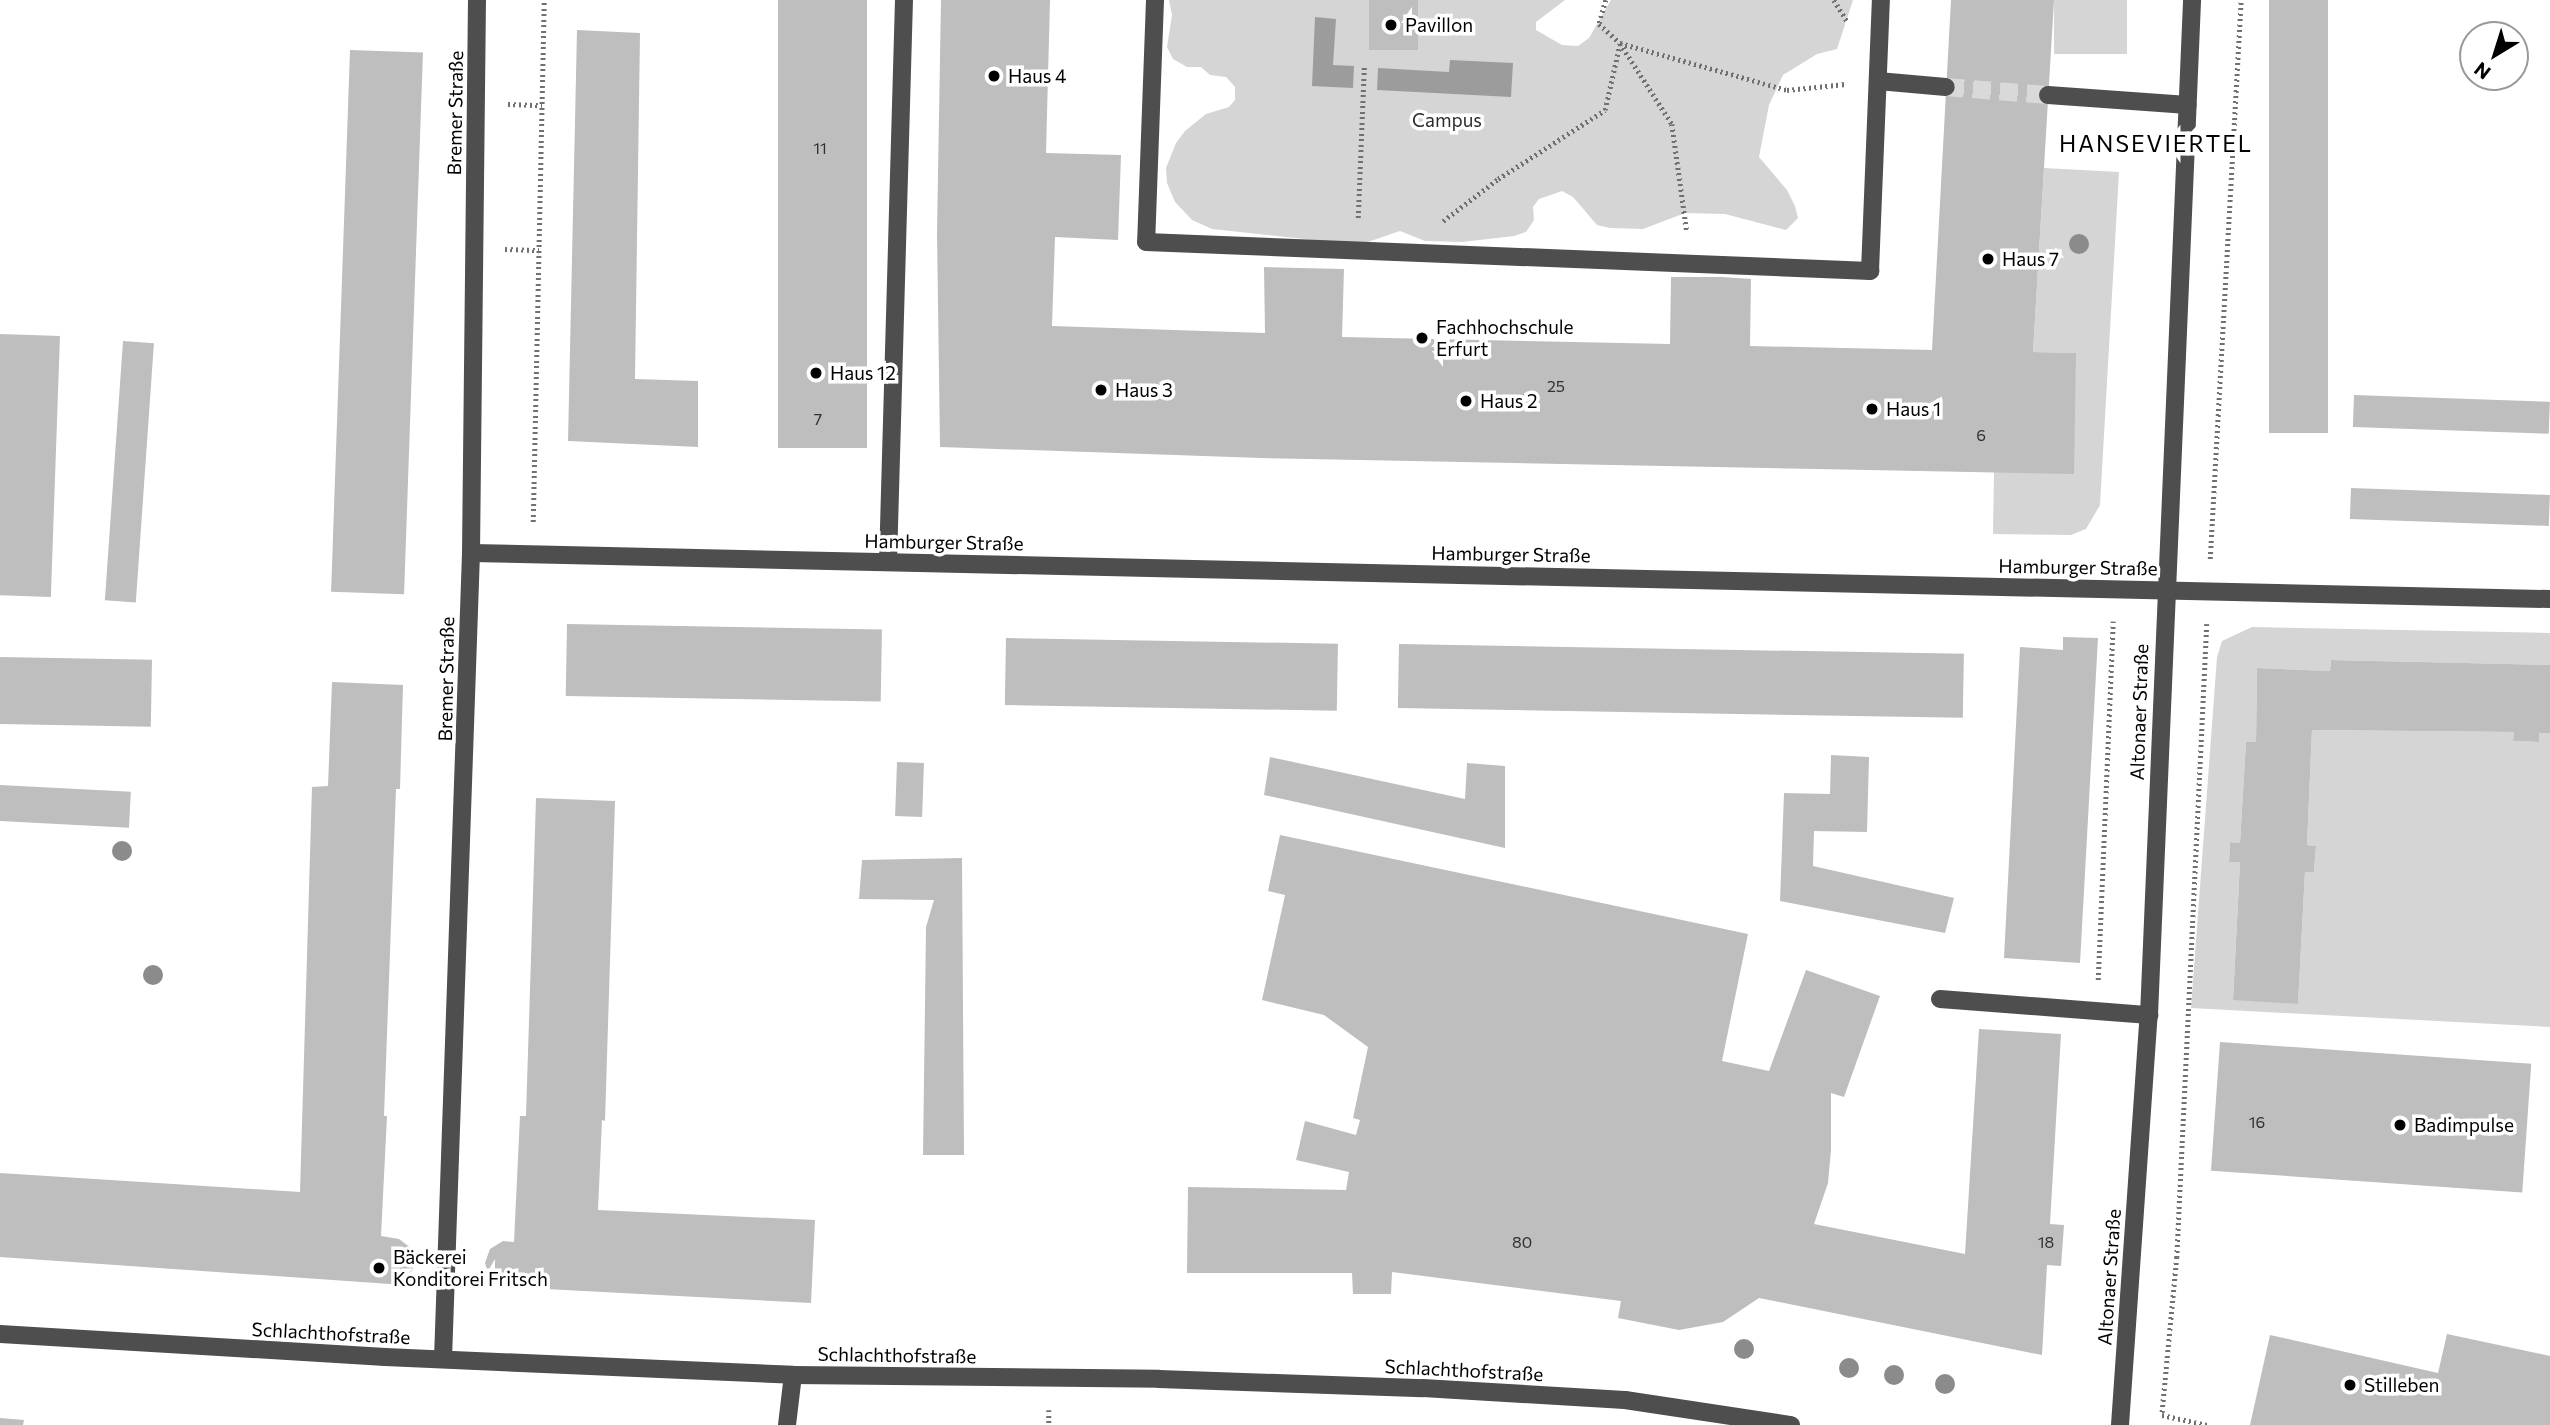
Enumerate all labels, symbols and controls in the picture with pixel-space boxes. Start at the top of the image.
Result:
place label: Pavillon [1405,14,1473,36]
marker: Pavillon [1383,17,1399,33]
north arrow [2459,21,2529,91]
street label: Bremer Straße [443,50,467,176]
text: N [2469,58,2495,85]
place label: Haus 4 [1008,65,1066,87]
marker: Haus 4 [986,68,1002,84]
park label: Campus [1412,109,1482,131]
district label: HANSEVIERTEL [2061,129,2251,157]
house number: 11 [813,138,827,158]
place label: Haus 7 [2002,248,2059,270]
marker: Haus 7 [1980,251,1996,267]
place label: Fachhochschule Erfurt [1436,316,1574,360]
marker: Fachhochschule Erfurt [1414,330,1430,346]
place label: Haus 12 [830,362,896,384]
marker: Haus 12 [808,365,824,381]
house number: 25 [1547,376,1565,396]
place label: Haus 3 [1115,379,1173,401]
marker: Haus 3 [1093,382,1109,398]
place label: Haus 2 [1480,390,1538,412]
marker: Haus 2 [1458,393,1474,409]
place label: Haus 1 [1886,398,1941,420]
marker: Haus 1 [1864,401,1880,417]
house number: 7 [814,409,822,429]
house number: 6 [1976,425,1986,445]
street label: Hamburger Straße [864,529,1024,555]
street label: Hamburger Straße [1431,541,1591,567]
street label: Hamburger Straße [1998,554,2158,580]
street label: Bremer Straße [434,616,458,742]
street label: Altonaer Straße [2125,643,2153,781]
house number: 16 [2249,1112,2265,1132]
place label: Badimpulse [2414,1114,2514,1136]
marker: Badimpulse [2392,1117,2408,1133]
street label: Altonaer Straße [2093,1208,2125,1346]
house number: 80 [1512,1232,1532,1252]
house number: 18 [2038,1232,2054,1252]
place label: Bäckerei Konditorei Fritsch [393,1246,548,1290]
marker: Bäckerei Konditorei Fritsch [371,1260,387,1276]
street label: Schlachthofstraße [251,1317,411,1349]
street label: Schlachthofstraße [817,1342,977,1368]
street label: Schlachthofstraße [1384,1354,1544,1386]
place label: Stilleben [2364,1374,2439,1396]
marker: Stilleben [2342,1377,2358,1393]

